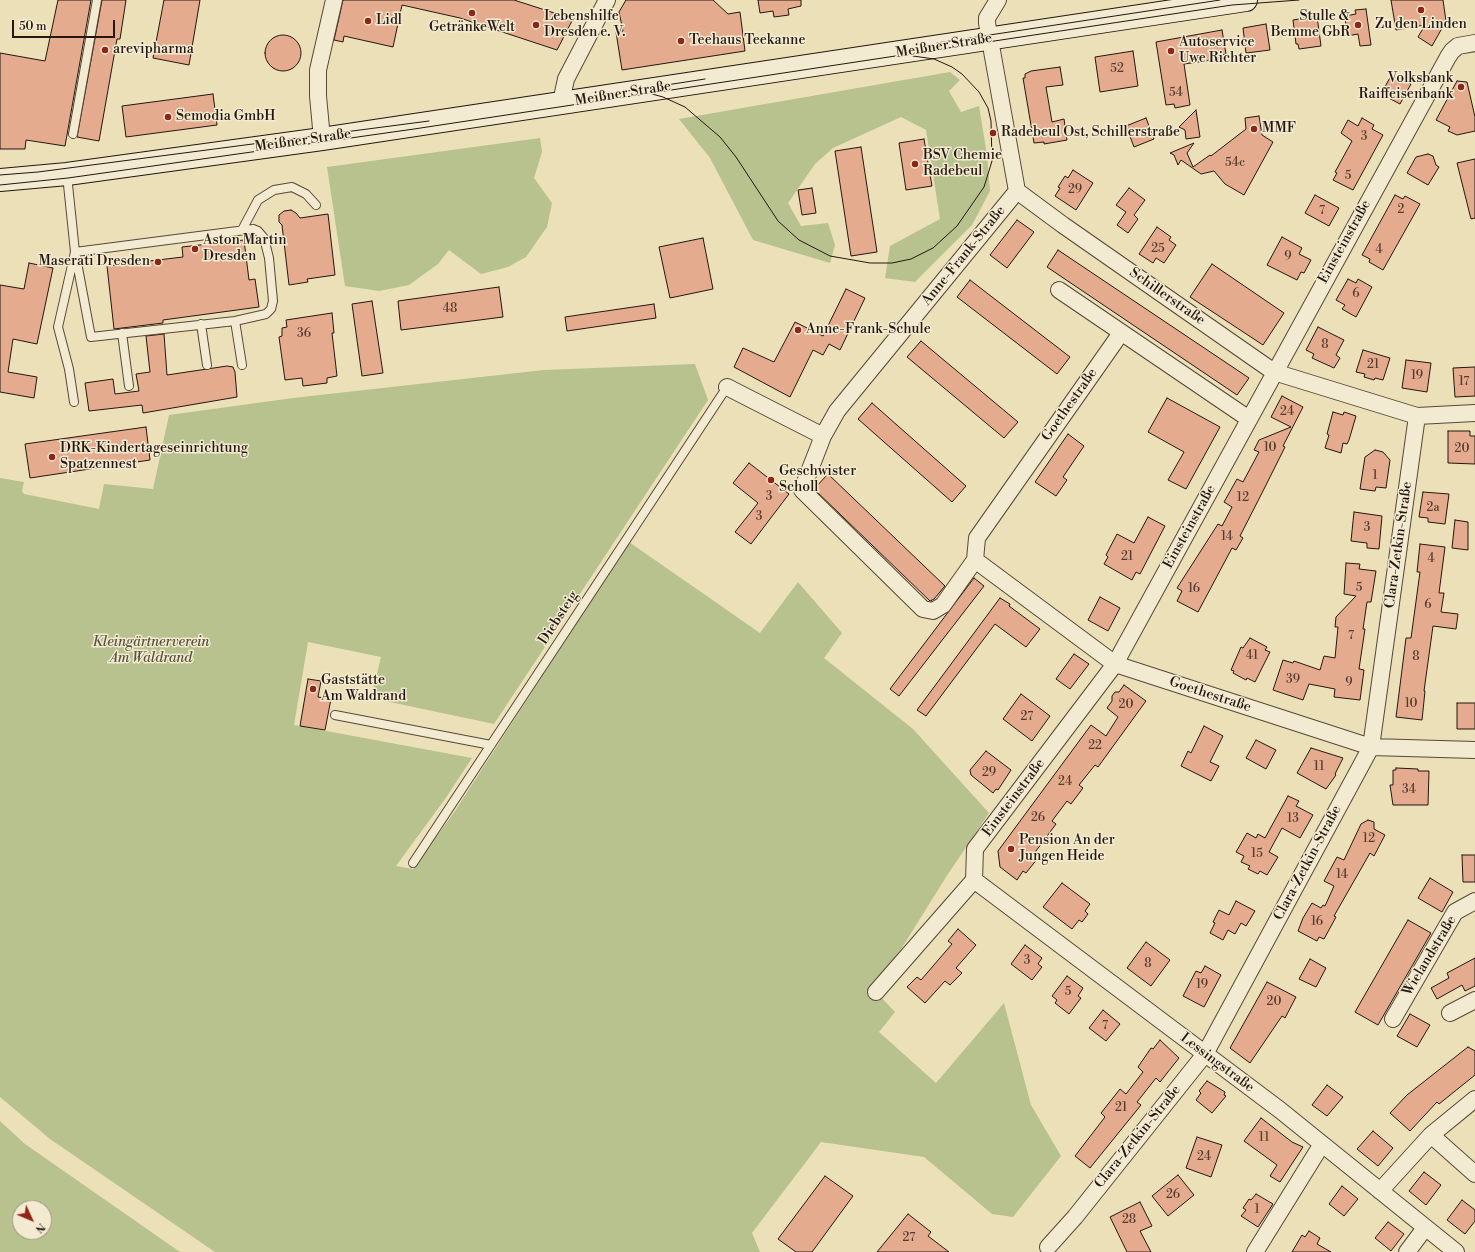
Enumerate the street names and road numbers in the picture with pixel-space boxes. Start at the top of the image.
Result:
street label: Meißner Straße [895,30,993,62]
street label: Meißner Straße [574,78,672,110]
street label: Meißner Straße [254,126,352,156]
street label: Einsteinstraße [1315,197,1375,287]
street label: Anne-Frank-Straße [919,203,1009,309]
street label: Schillerstraße [1126,265,1208,329]
street label: Goethestraße [1039,365,1101,445]
street label: Clara-Zetkin-Straße [1382,481,1416,609]
street label: Einsteinstraße [1160,482,1220,572]
street label: Diebsteig [535,588,583,648]
street label: Goethestraße [1167,674,1253,716]
street label: Einsteinstraße [979,756,1049,840]
street label: Clara-Zetkin-Straße [1271,803,1345,923]
street label: Wielandstraße [1399,913,1461,999]
street label: Lessingstraße [1177,1030,1257,1096]
street label: Clara-Zetkin-Straße [1091,1082,1185,1192]

